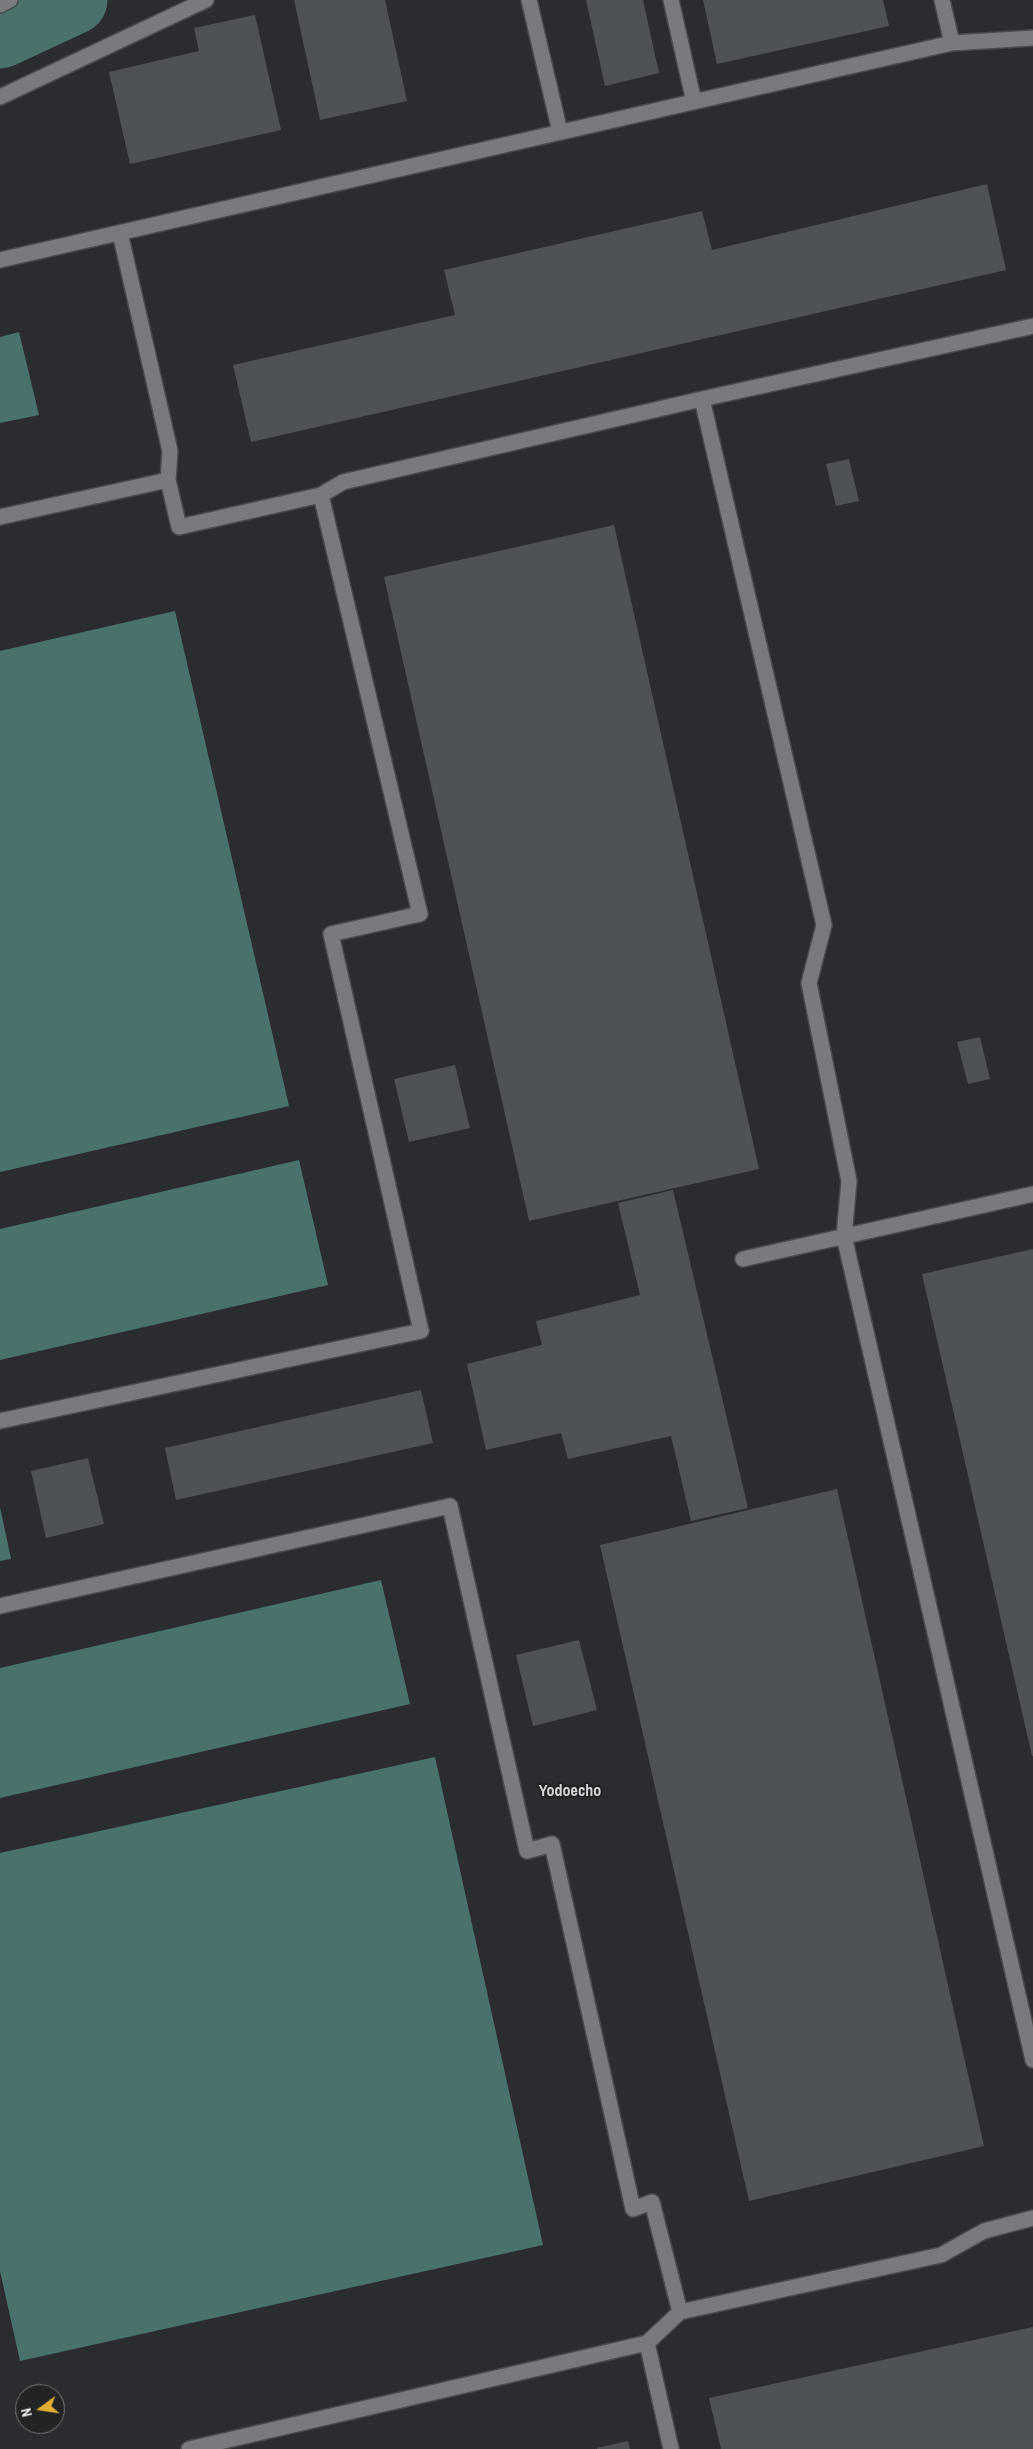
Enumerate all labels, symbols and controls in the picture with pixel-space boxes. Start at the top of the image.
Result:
district label: Yodoecho [539,1782,601,1802]
north arrow [15,2384,65,2434]
text: N [17,2406,36,2419]

